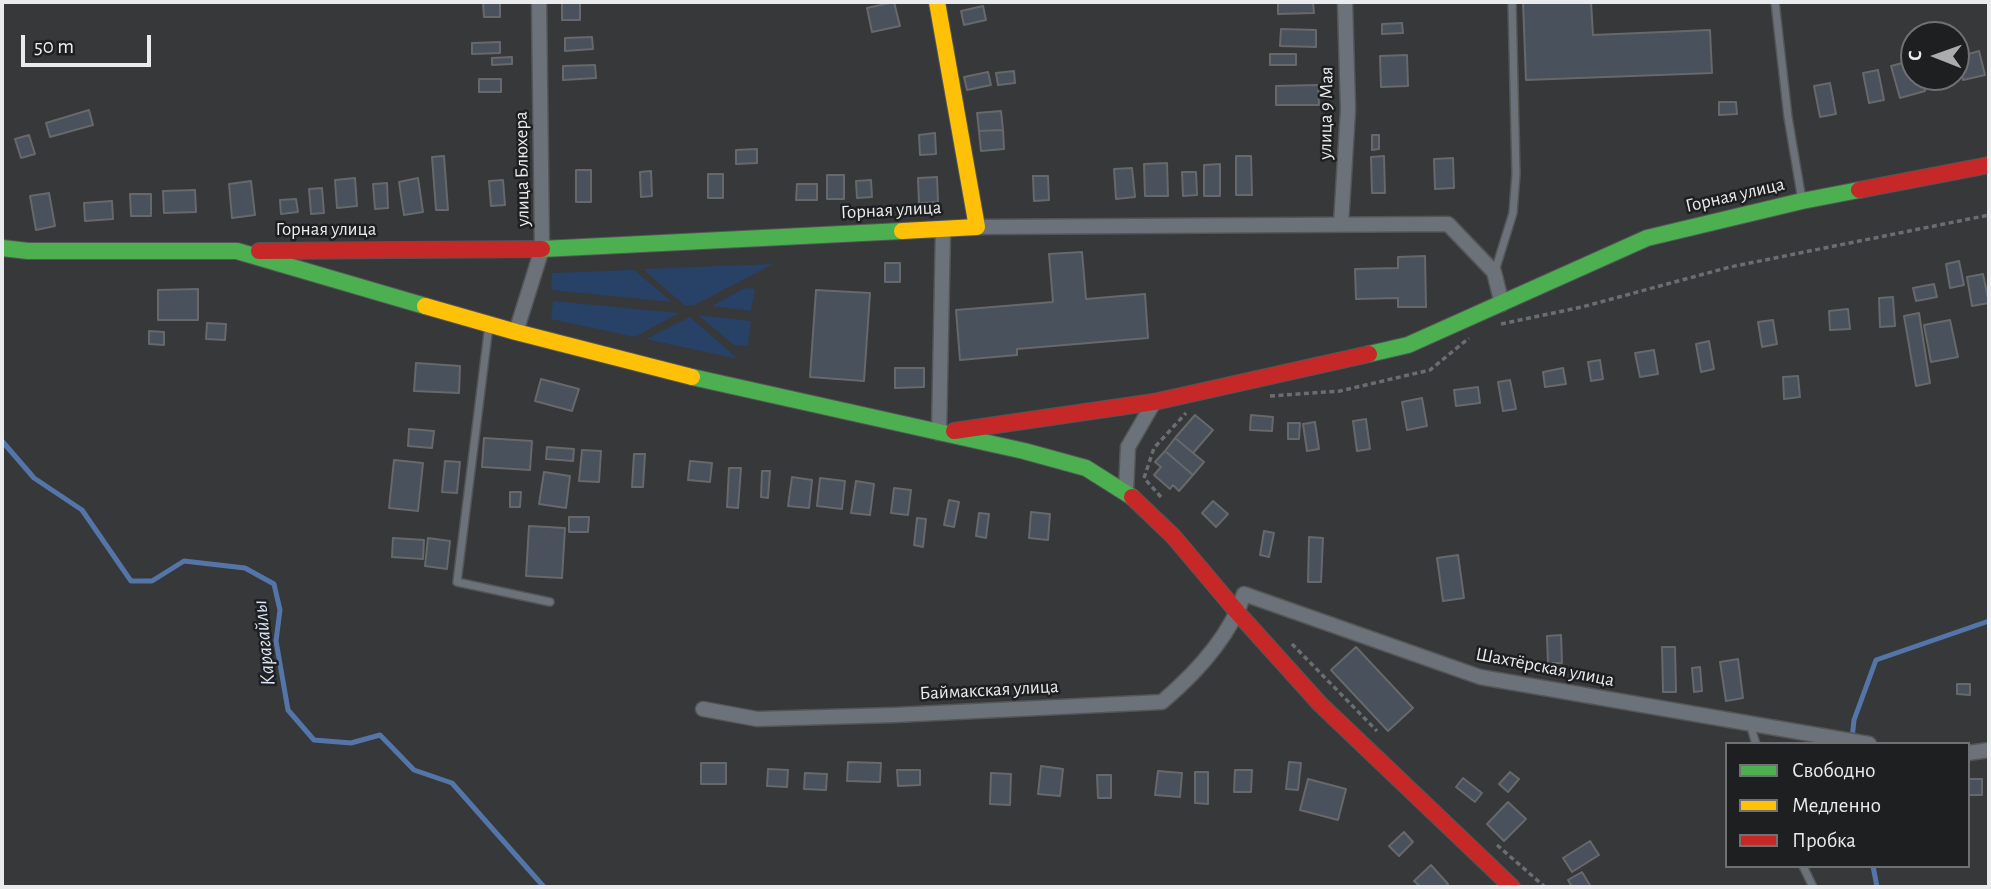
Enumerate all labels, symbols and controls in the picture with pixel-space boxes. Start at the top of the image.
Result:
scale bar [24,21,154,65]
north arrow [1900,21,1970,91]
text: 50 m [34,36,74,57]
text: С [1906,50,1925,61]
street label: улица 9 Мая [1314,66,1338,160]
street label: улица Блюхера [510,111,534,227]
street label: Горная улица [1683,173,1787,217]
street label: Горная улица [840,196,942,224]
street label: Горная улица [276,218,376,240]
water label: Карагайлы [247,599,281,687]
street label: Шахтёрская улица [1474,642,1616,692]
street label: Баймакская улица [919,675,1059,705]
legend [1725,742,1970,868]
text: Свободно [1792,760,1876,781]
text: Медленно [1792,795,1881,816]
text: Пробка [1792,830,1856,851]

